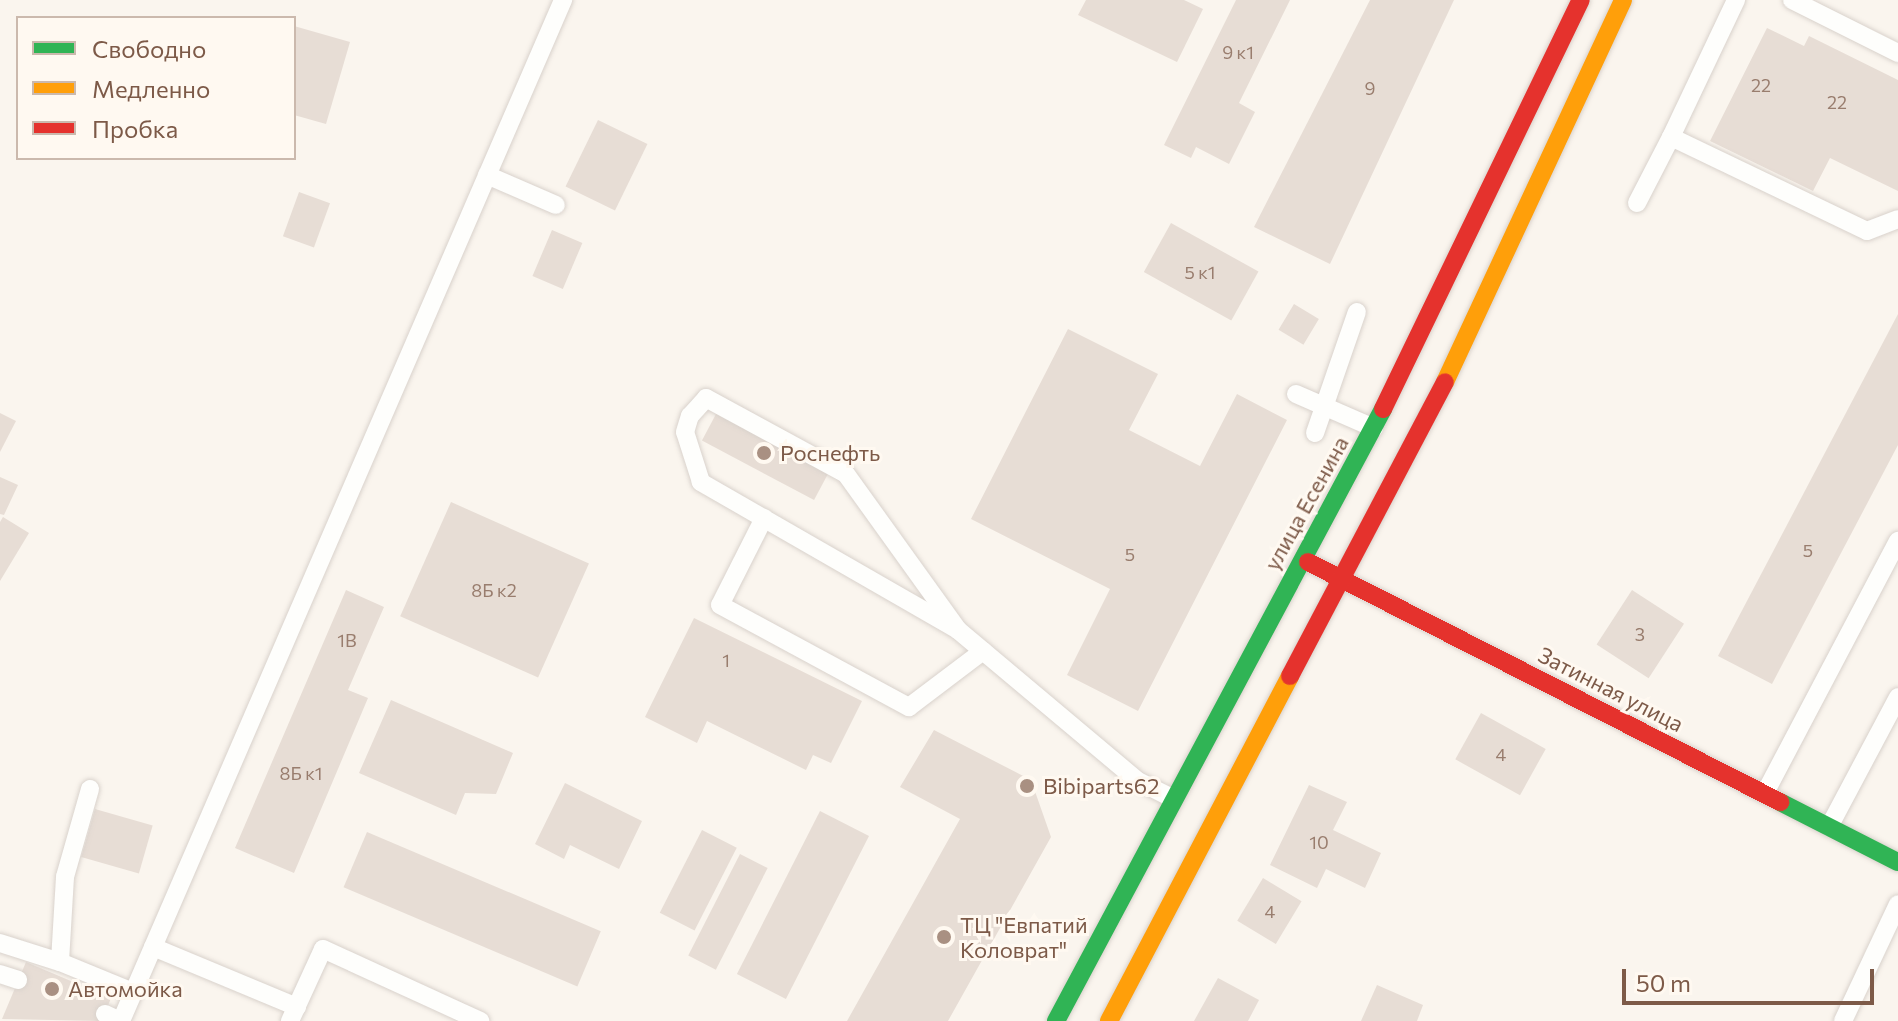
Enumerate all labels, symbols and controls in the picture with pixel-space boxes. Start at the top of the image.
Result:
legend [16,16,296,160]
text: Свободно [92,34,206,63]
house number: 9 к1 [1222,41,1254,63]
text: Медленно [92,74,210,103]
house number: 22 [1751,74,1771,96]
house number: 9 [1365,77,1375,99]
house number: 22 [1827,91,1847,113]
text: Пробка [92,114,178,143]
house number: 5 к1 [1184,261,1216,283]
street label: улица Есенина [1258,431,1354,575]
place label: Роснефть [780,440,880,466]
marker: Роснефть [755,444,773,462]
house number: 5 [1803,539,1813,561]
house number: 5 [1125,543,1135,565]
house number: 8Б к2 [471,579,517,601]
house number: 3 [1635,623,1645,645]
house number: 1В [337,629,357,651]
street label: Затинная улица [1534,641,1688,737]
house number: 1 [722,649,730,671]
house number: 4 [1496,743,1506,765]
house number: 8Б к1 [280,762,322,784]
place label: Bibiparts62 [1043,773,1159,799]
marker: Bibiparts62 [1018,777,1036,795]
house number: 10 [1309,831,1329,853]
house number: 4 [1265,900,1275,922]
place label: ТЦ "Евпатий Коловрат" [960,911,1088,962]
marker: ТЦ "Евпатий Коловрат" [935,928,953,946]
scale bar [1626,953,1878,1003]
text: 50 m [1636,968,1691,997]
place label: Автомойка [68,976,183,1002]
marker: Автомойка [43,980,61,998]

